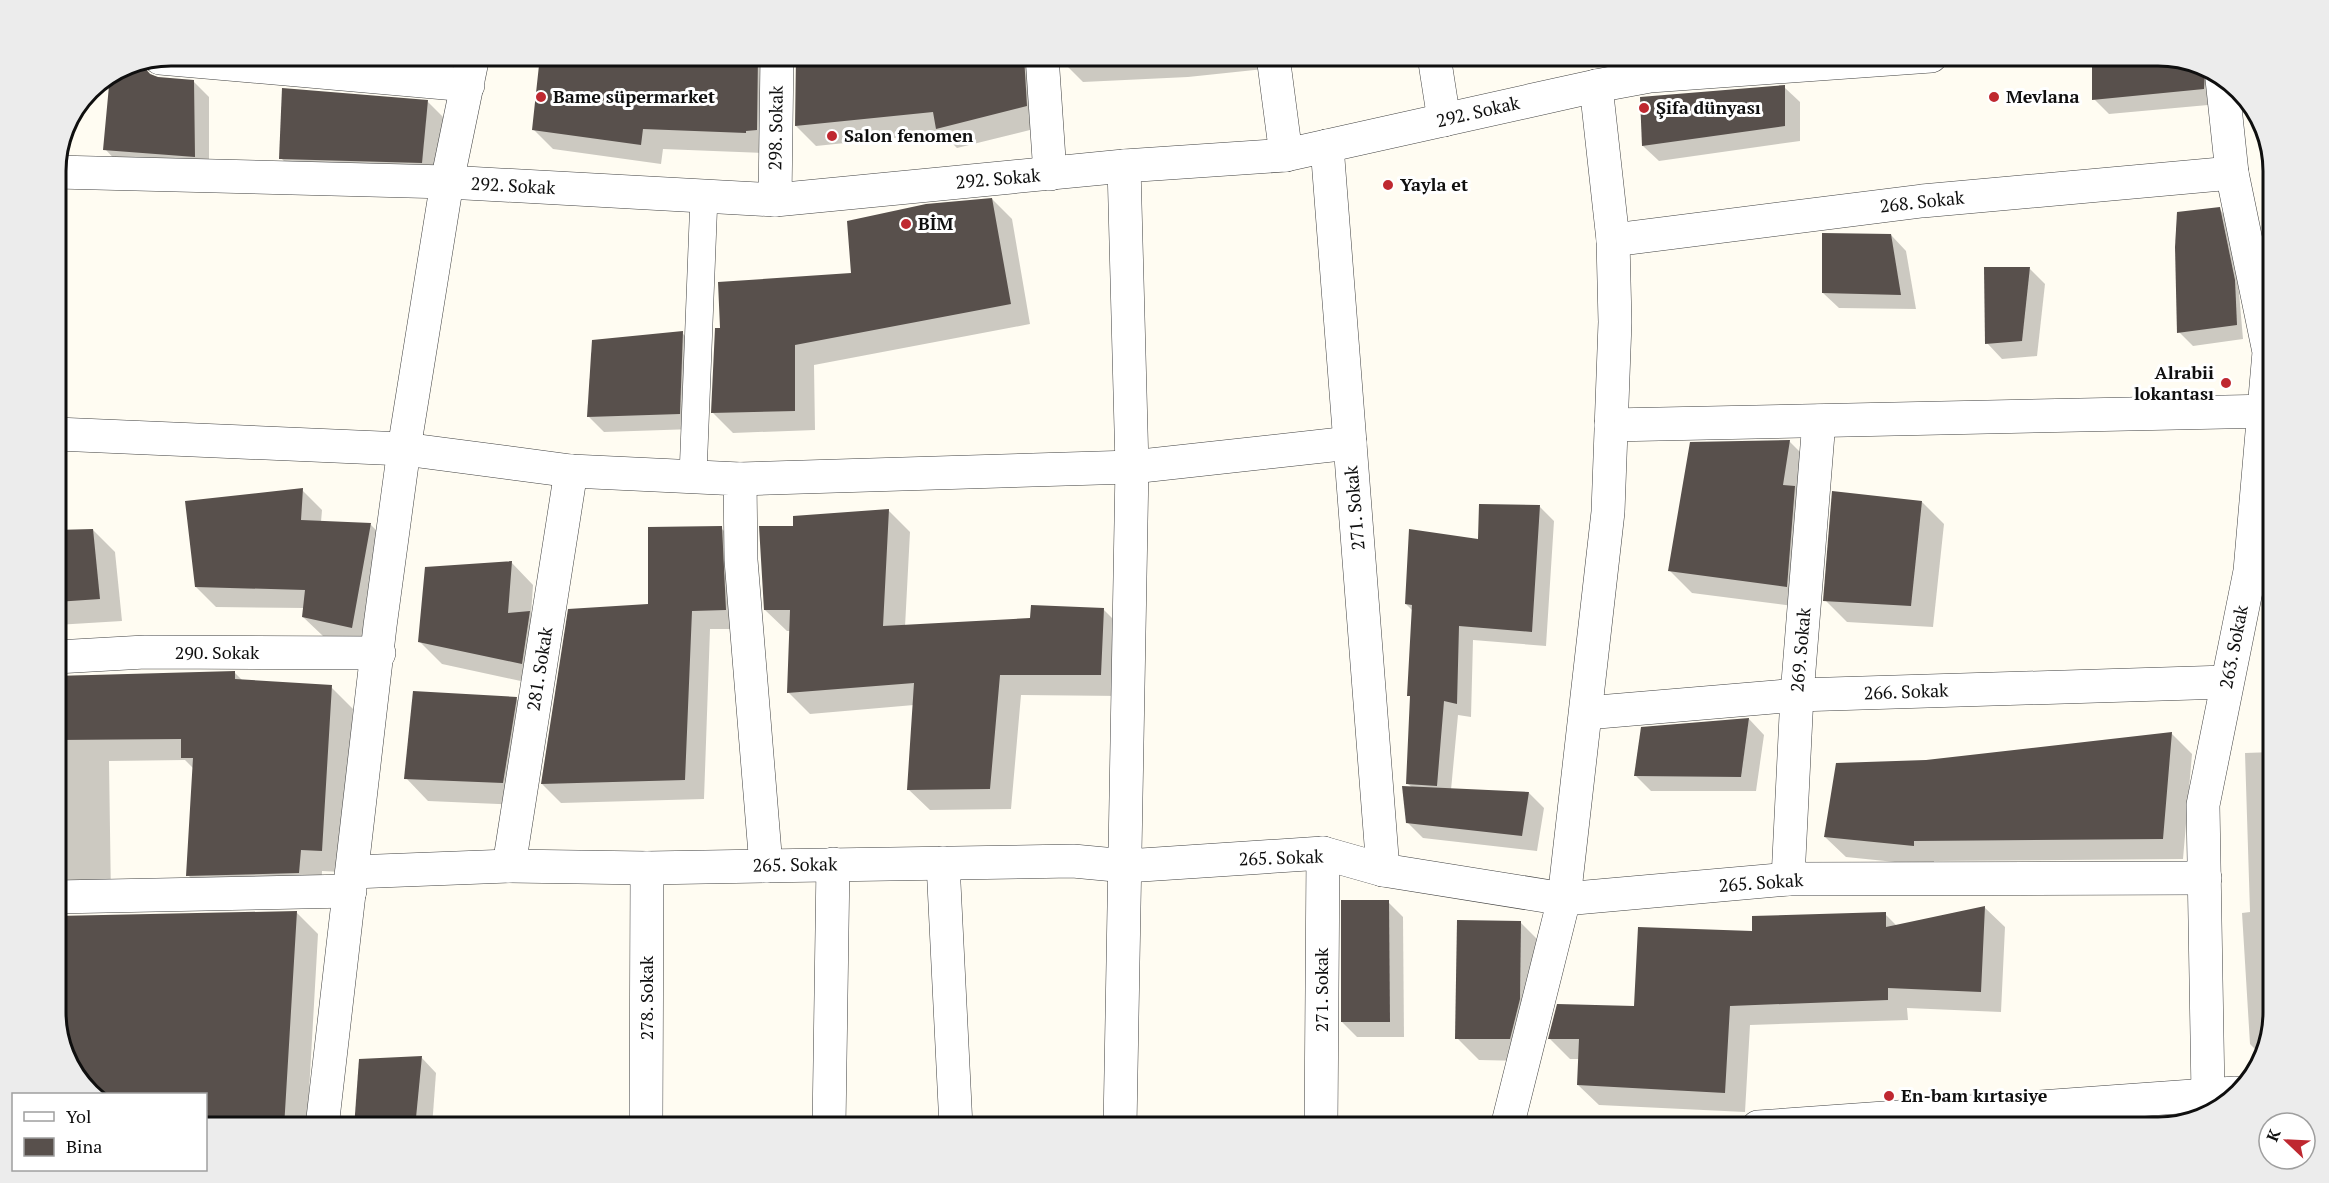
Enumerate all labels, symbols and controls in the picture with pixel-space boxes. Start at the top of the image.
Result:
place label: Bame süpermarket [553,84,715,108]
place label: Mevlana [2006,84,2079,108]
street label: 298. Sokak [762,85,788,171]
marker: Bame süpermarket [534,90,548,104]
street label: 292. Sokak [1434,90,1522,132]
marker: Mevlana [1987,90,2001,104]
place label: Şifa dünyası [1656,95,1761,119]
marker: Şifa dünyası [1637,101,1651,115]
place label: Salon fenomen [844,123,974,147]
marker: Salon fenomen [825,129,839,143]
street label: 292. Sokak [955,162,1042,194]
street label: 292. Sokak [470,171,557,199]
place label: Yayla et [1400,172,1468,196]
marker: Yayla et [1381,178,1395,192]
street label: 268. Sokak [1879,185,1966,217]
place label: BİM [918,211,953,235]
marker: BİM [899,217,913,231]
place label: Alrabii lokantası [2134,360,2214,405]
marker: Alrabii lokantası [2219,376,2233,390]
street label: 271. Sokak [1338,464,1370,551]
street label: 263. Sokak [2213,602,2253,691]
street label: 269. Sokak [1784,606,1816,693]
street label: 281. Sokak [521,624,558,713]
street label: 290. Sokak [175,640,260,664]
street label: 266. Sokak [1863,678,1949,704]
street label: 265. Sokak [1238,844,1324,870]
street label: 265. Sokak [752,851,838,877]
street label: 265. Sokak [1718,867,1805,897]
street label: 271. Sokak [1309,947,1333,1032]
street label: 278. Sokak [634,955,658,1040]
place label: En-bam kırtasiye [1901,1083,2048,1107]
marker: En-bam kırtasiye [1882,1089,1896,1103]
legend [12,1093,207,1171]
text: Yol [66,1104,91,1128]
north arrow [2257,1111,2317,1171]
text: K [2261,1125,2286,1145]
text: Bina [66,1134,102,1158]

